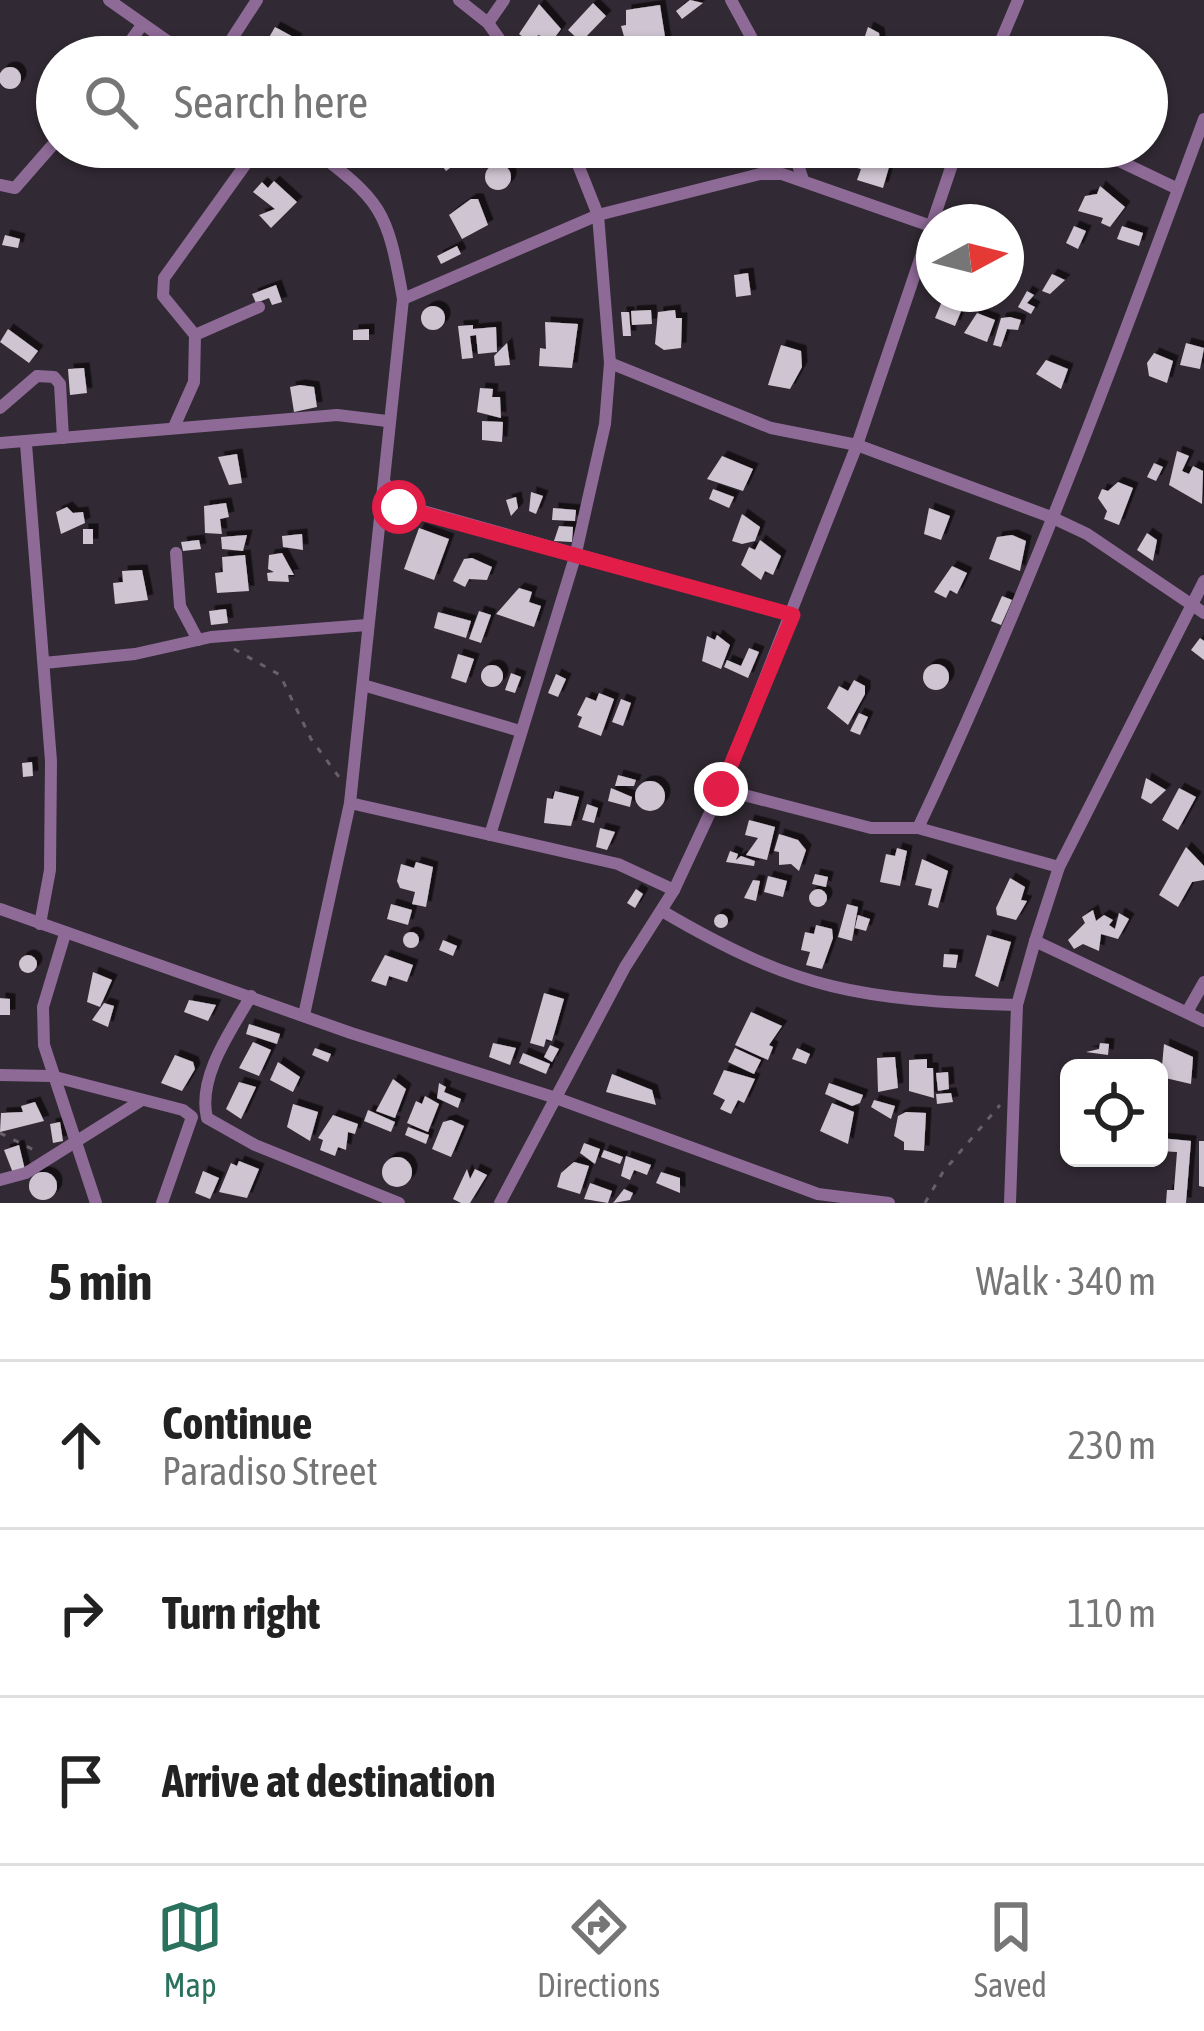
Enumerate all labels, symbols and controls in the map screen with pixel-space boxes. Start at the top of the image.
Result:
search box [36,36,1168,168]
icon: search [78,69,144,135]
text: Search here [174,76,368,128]
north arrow [916,204,1024,312]
route start [372,480,426,534]
route end [694,762,748,816]
map controls [1060,1059,1168,1167]
button: locate [1060,1059,1168,1167]
text: 5 min [48,1252,152,1311]
text: Walk · 340 m [976,1259,1156,1303]
text: Continue [162,1397,313,1449]
icon: ahead [48,1412,114,1478]
text: 230 m [1068,1423,1156,1467]
text: Paradiso Street [162,1449,378,1493]
icon: right [48,1580,114,1646]
text: Turn right [162,1587,320,1639]
text: 110 m [1068,1591,1156,1635]
icon: arrive [48,1748,114,1814]
text: Arrive at destination [162,1755,496,1807]
tab: Map [157,1894,223,2004]
tab: Directions [537,1894,660,2004]
tab: Saved [974,1894,1047,2004]

